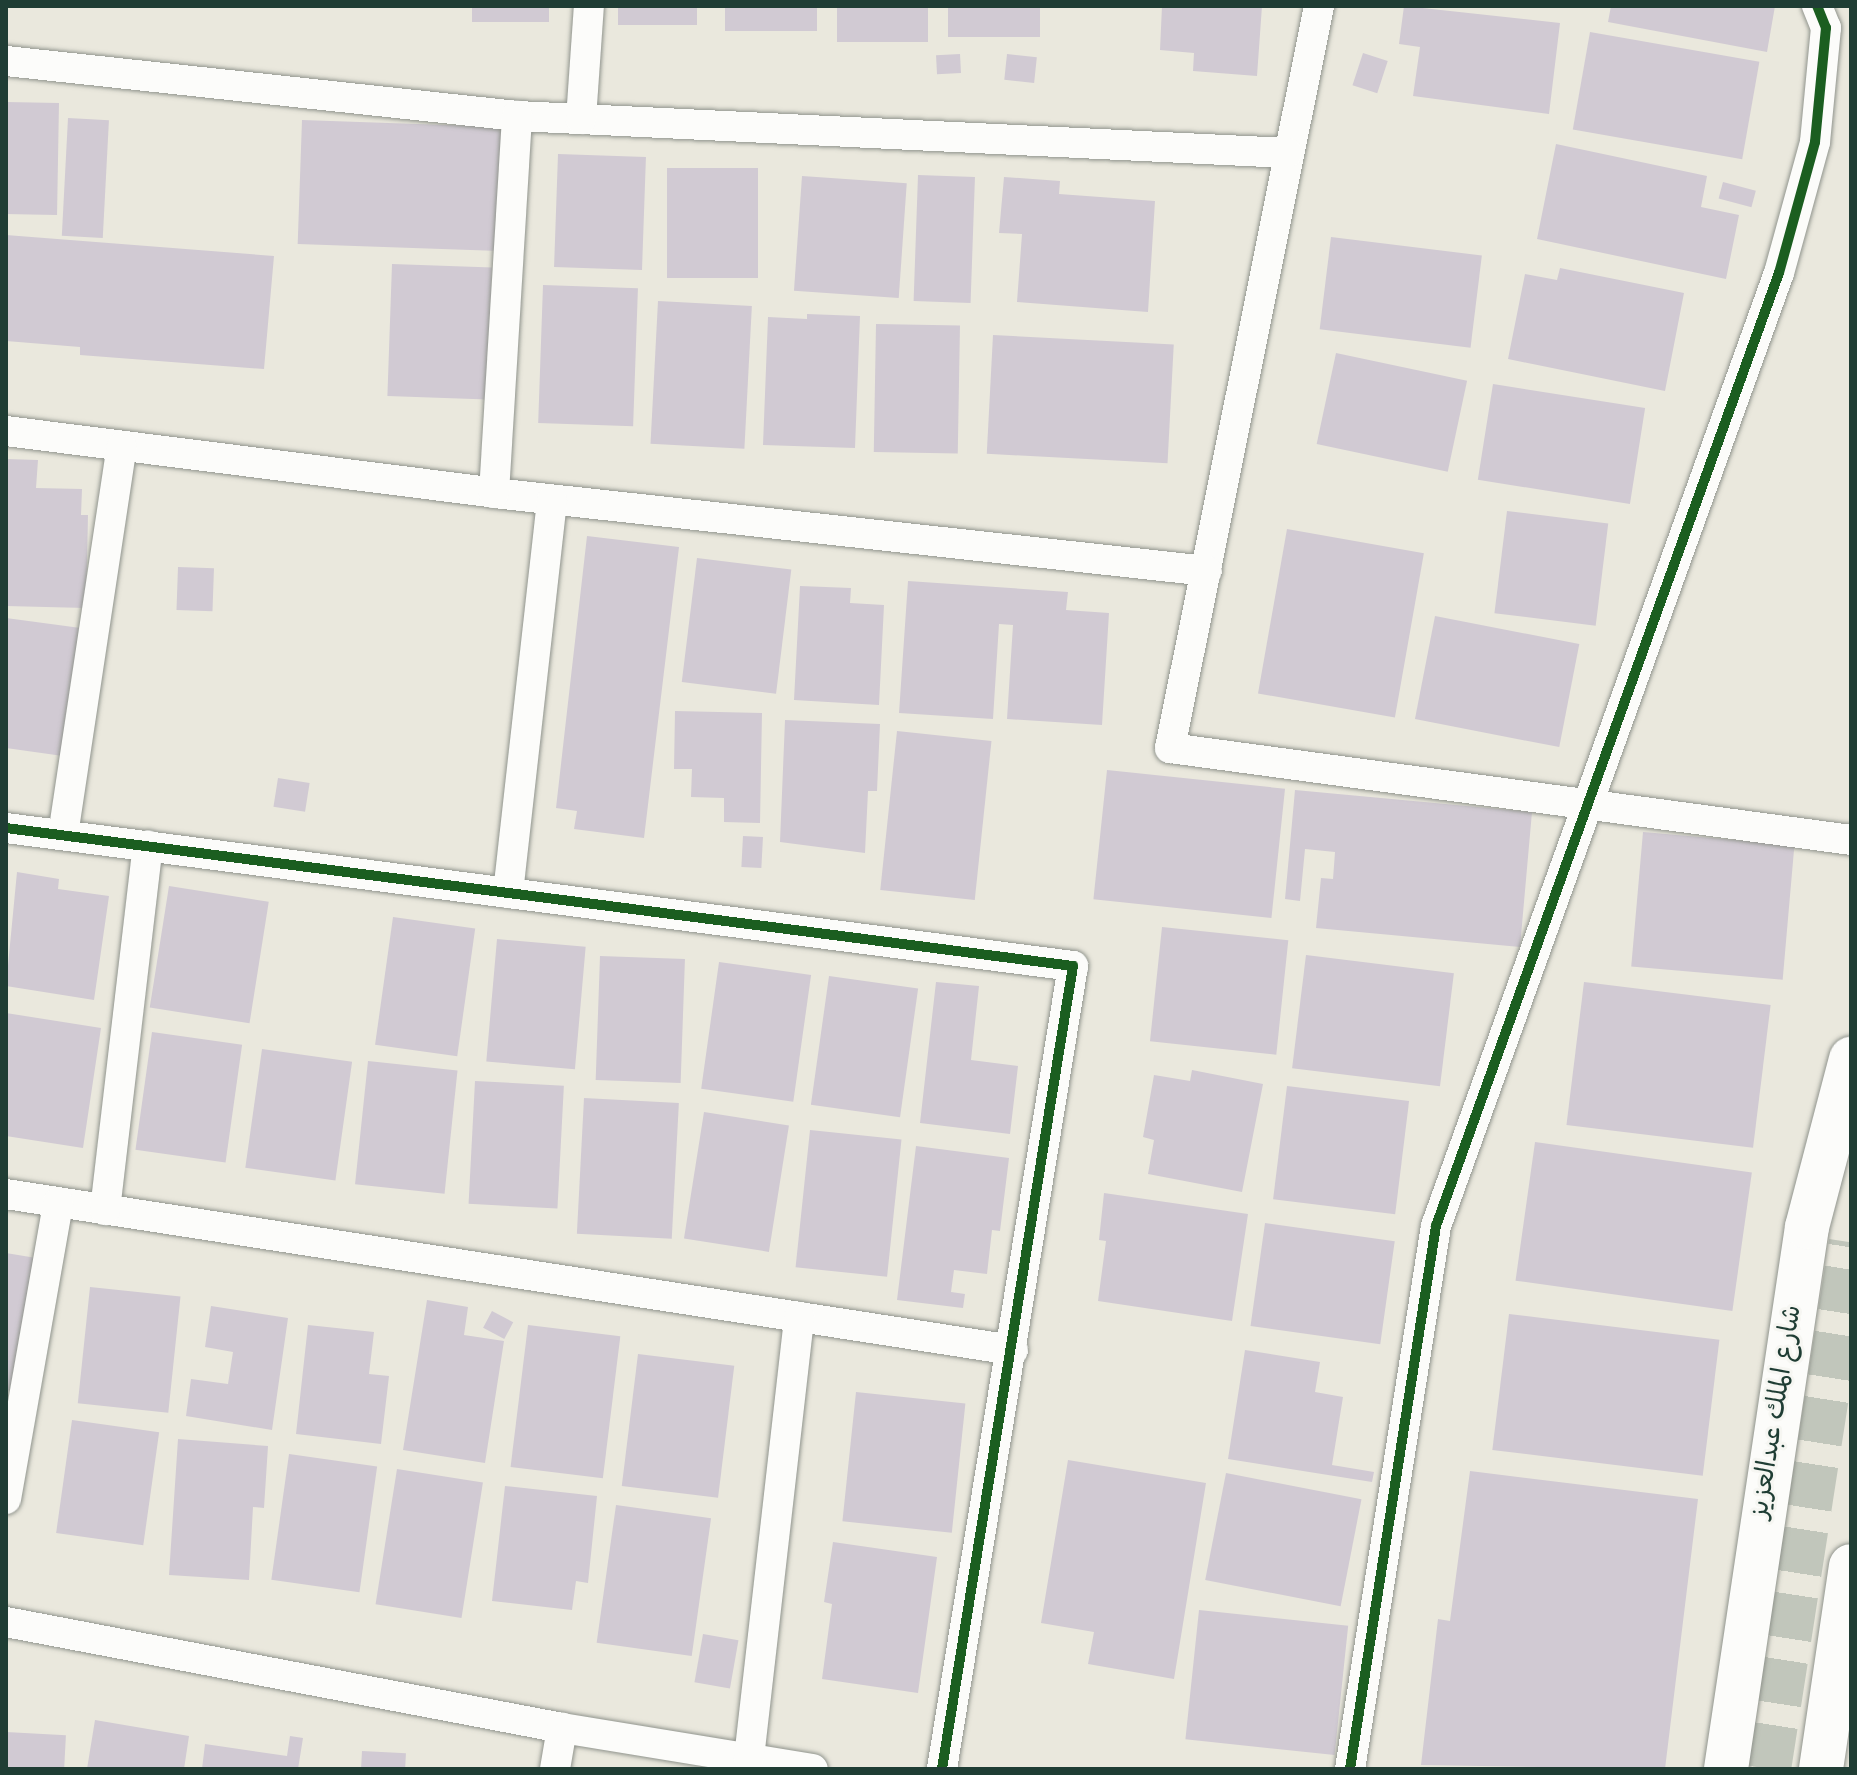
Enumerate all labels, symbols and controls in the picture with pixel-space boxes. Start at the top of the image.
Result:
street label: شارع الملك عبدالعزيز [1745,1303,1809,1521]

